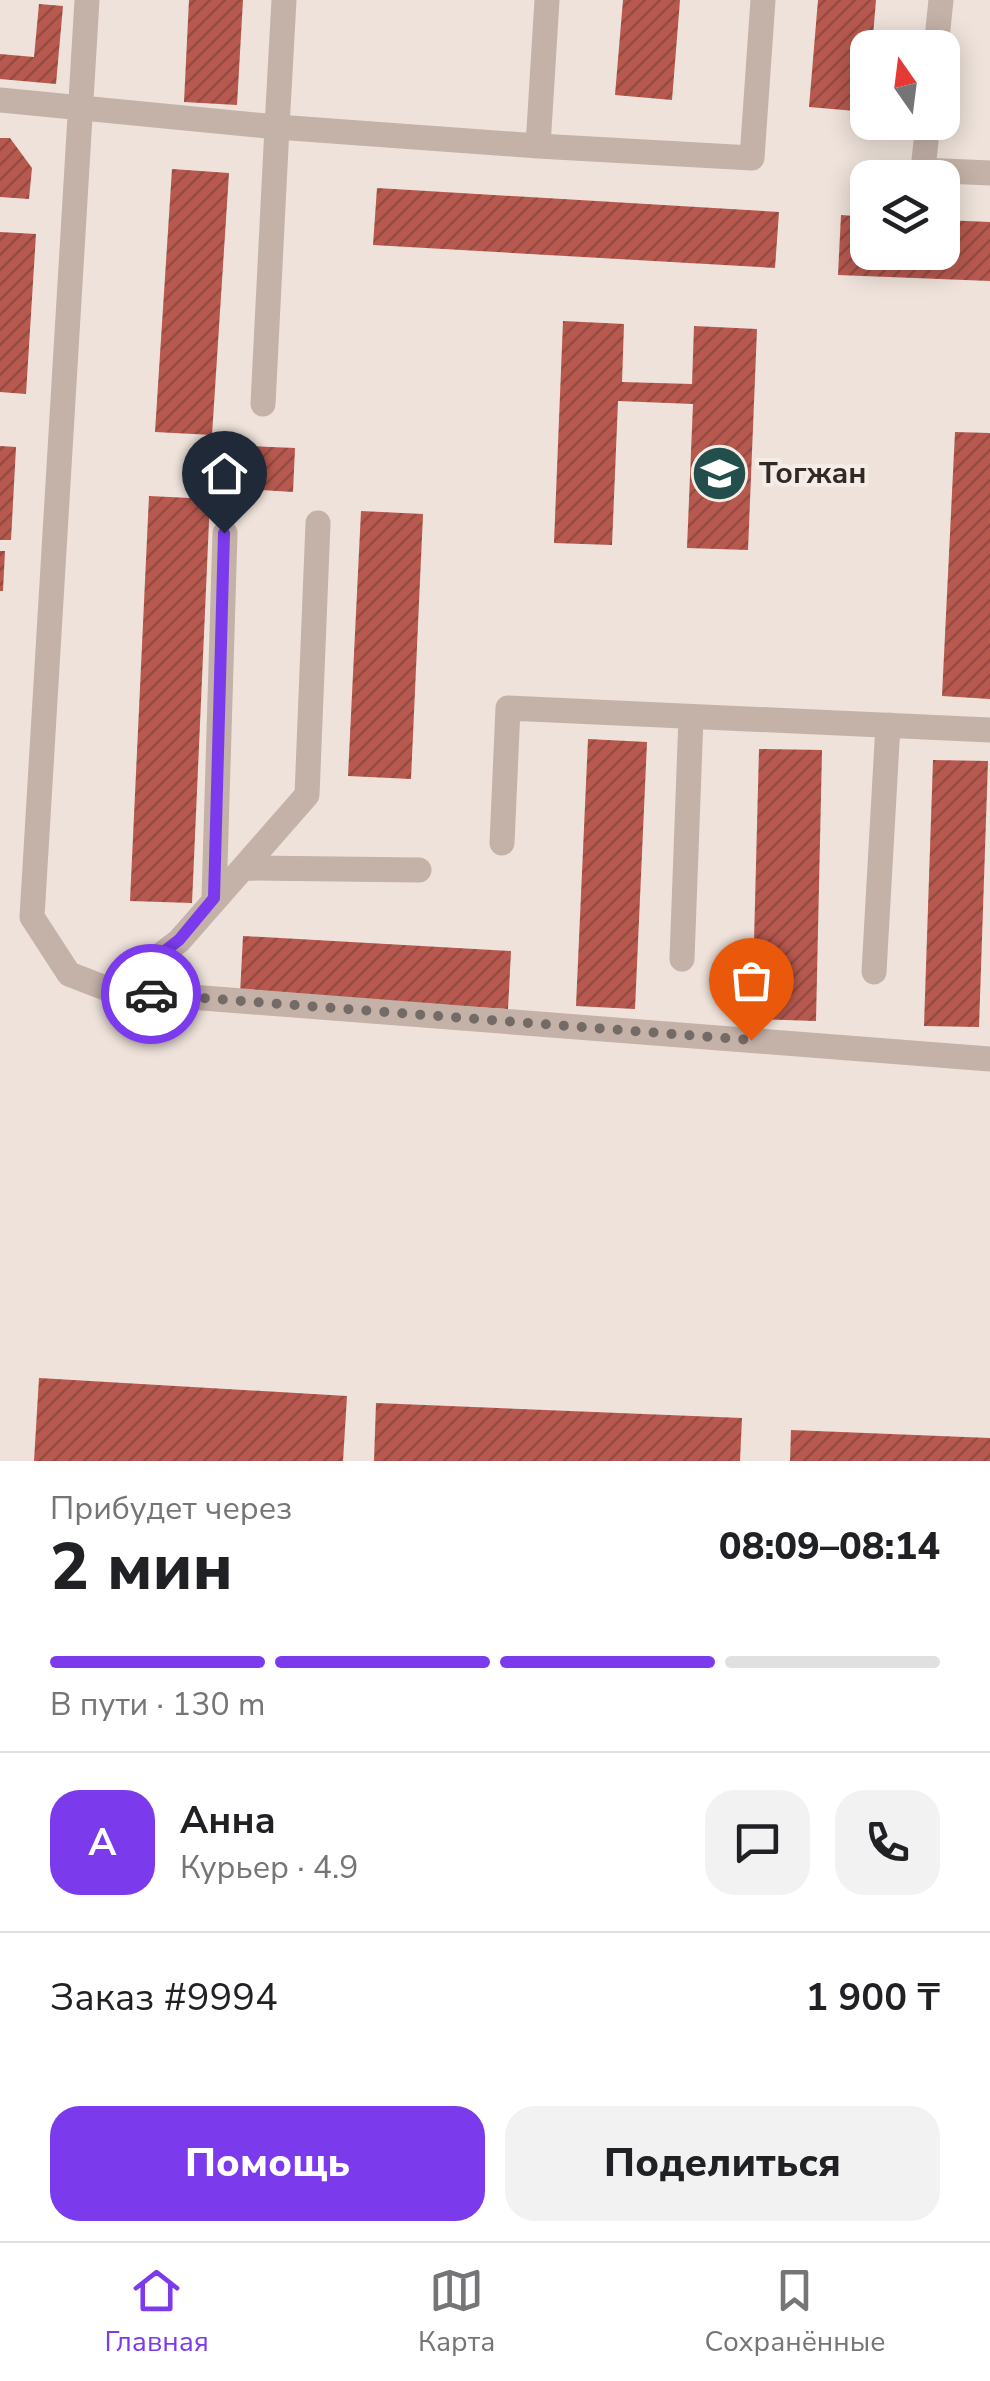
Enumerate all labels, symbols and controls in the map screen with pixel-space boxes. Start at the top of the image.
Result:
north arrow [850,30,960,140]
map controls [850,30,960,270]
button: layers [850,160,960,270]
pin [182,431,267,534]
school or university icon: Тогжан [690,443,750,503]
icon: home [197,446,252,501]
place label: Тогжан [759,453,867,494]
pin [709,938,794,1041]
courier [101,944,201,1044]
icon: bag [724,953,779,1008]
icon: car [124,967,179,1022]
text: Прибудет через [50,1487,292,1530]
text: 08:09–08:14 [719,1521,940,1572]
text: 2 мин [50,1523,233,1612]
text: В пути · 130 m [50,1683,265,1726]
button: chat [705,1790,810,1895]
button: phone [835,1790,940,1895]
text: Анна [180,1795,276,1846]
text: А [88,1817,117,1868]
text: Курьер · 4.9 [180,1846,358,1889]
text: Заказ #9994 [50,1972,278,2023]
text: 1 900 ₸ [805,1972,940,2023]
button: Помощь [50,2106,485,2221]
button: Поделиться [505,2106,940,2221]
tab: Главная [105,2263,209,2361]
tab: Карта [418,2263,495,2361]
tab: Сохранённые [704,2263,885,2361]

